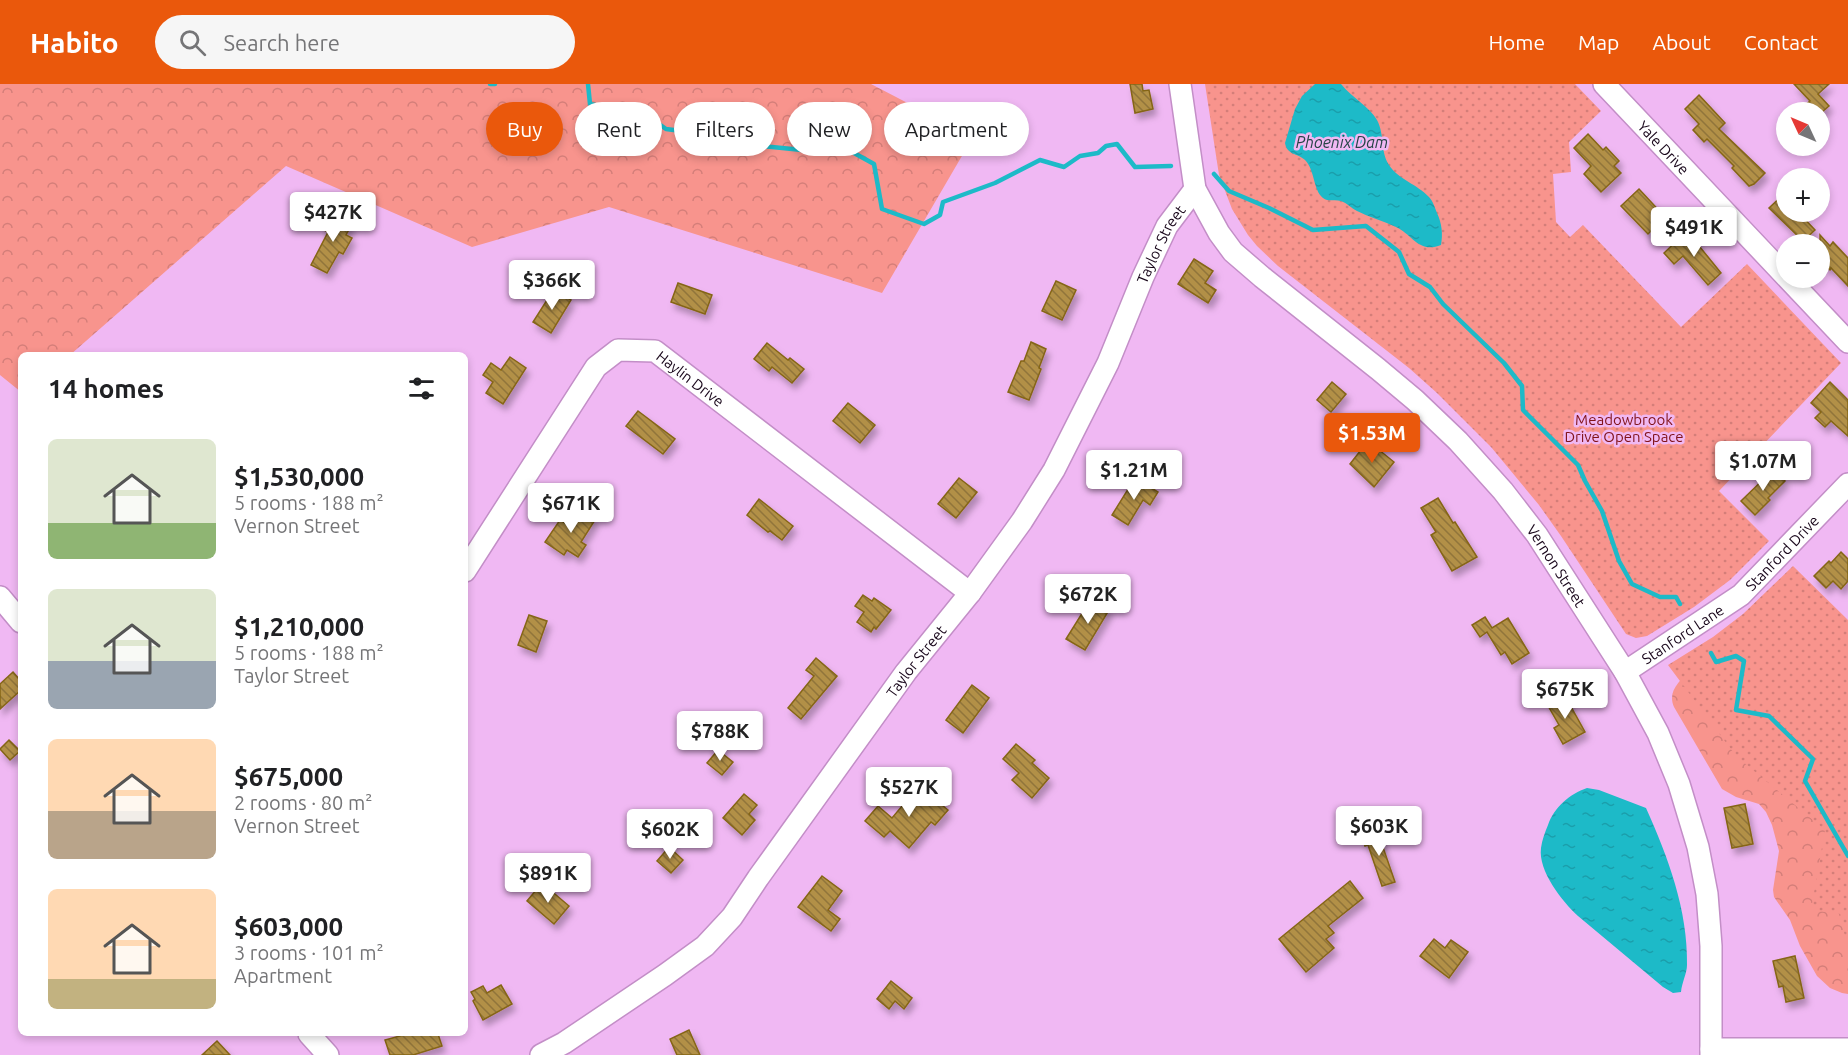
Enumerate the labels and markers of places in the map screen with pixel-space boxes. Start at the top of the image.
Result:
pin: $427K [291,192,375,243]
pin: $491K [1652,207,1736,258]
pin: $366K [510,260,594,311]
pin: $1.53M [1323,413,1421,464]
pin: $1.07M [1714,441,1812,492]
pin: $1.21M [1085,450,1183,501]
pin: $671K [529,483,613,534]
pin: $672K [1046,574,1130,625]
pin: $675K [1523,669,1607,720]
pin: $788K [678,711,762,762]
pin: $527K [867,767,951,818]
pin: $603K [1337,806,1421,857]
pin: $602K [628,809,712,860]
pin: $891K [506,853,590,904]

